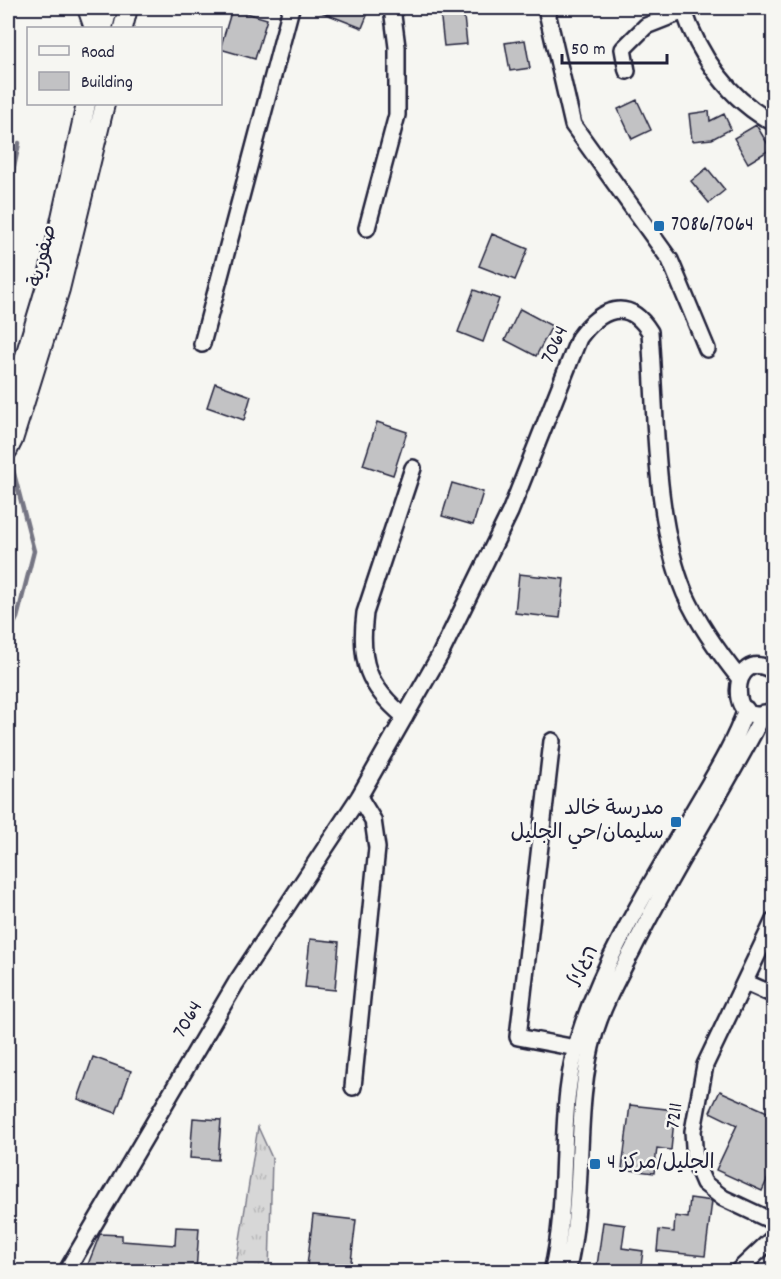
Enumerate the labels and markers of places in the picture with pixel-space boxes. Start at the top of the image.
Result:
place label: 7086/7064 [671,211,754,241]
marker: 7086/7064 [652,219,666,233]
place label: مدرسة خالد سليمان/حي الجليل [510,795,664,850]
marker: مدرسة خالد سليمان/حي الجليل [669,815,683,829]
place label: الجليل/مركز 4 [607,1149,715,1179]
marker: الجليل/مركز 4 [588,1157,602,1171]

